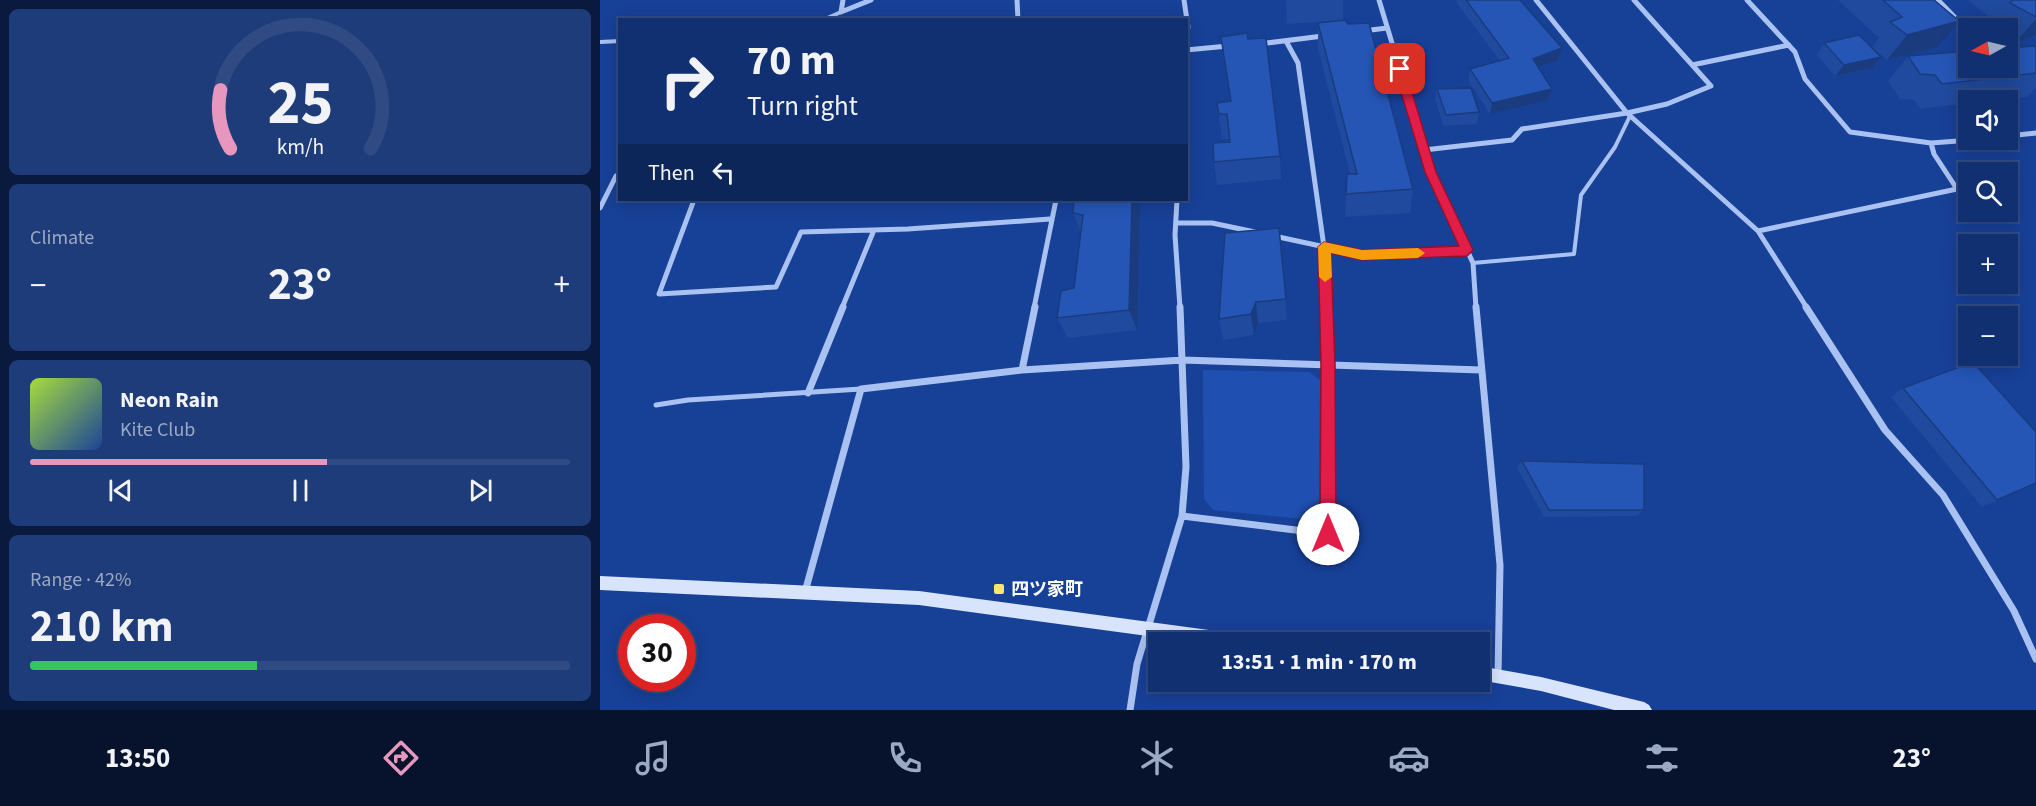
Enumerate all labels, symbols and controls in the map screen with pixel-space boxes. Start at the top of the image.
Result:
north arrow [1958,18,2018,78]
map controls [1958,18,2018,366]
text: 70 m [747,31,836,91]
icon: right [648,42,726,120]
pin [1374,43,1425,94]
icon: arrive [1383,52,1416,85]
text: 25 [267,59,333,148]
text: Turn right [747,87,858,126]
button: sound [1958,90,2018,150]
text: km/h [276,133,324,164]
icon: left [707,156,740,189]
text: Then [648,157,695,189]
button: search [1958,162,2018,222]
text: Climate [30,224,94,252]
button: + [1958,234,2018,294]
text: 23° [268,253,332,317]
text: − [30,262,46,309]
text: + [554,262,570,309]
button: − [1958,306,2018,366]
text: Neon Rain [120,384,219,416]
text: Kite Club [120,416,195,444]
icon: previous [104,474,137,507]
icon: pause [284,474,317,507]
icon: next [464,474,497,507]
position arrow [1296,502,1360,566]
text: Range · 42% [30,566,131,594]
place label: 四ツ家町 [1011,577,1083,602]
marker: 四ツ家町 [992,582,1006,596]
text: 210 km [30,595,174,659]
speed limit sign: 30 [618,614,696,692]
text: 13:51 · 1 min · 170 m [1221,646,1417,678]
icon: directions [380,737,422,779]
icon: music [632,737,674,779]
icon: phone [884,737,926,779]
icon: climate [1136,737,1178,779]
icon: car [1388,737,1430,779]
icon: filters [1641,737,1683,779]
text: 13:50 [105,739,170,778]
text: 23° [1893,739,1931,778]

